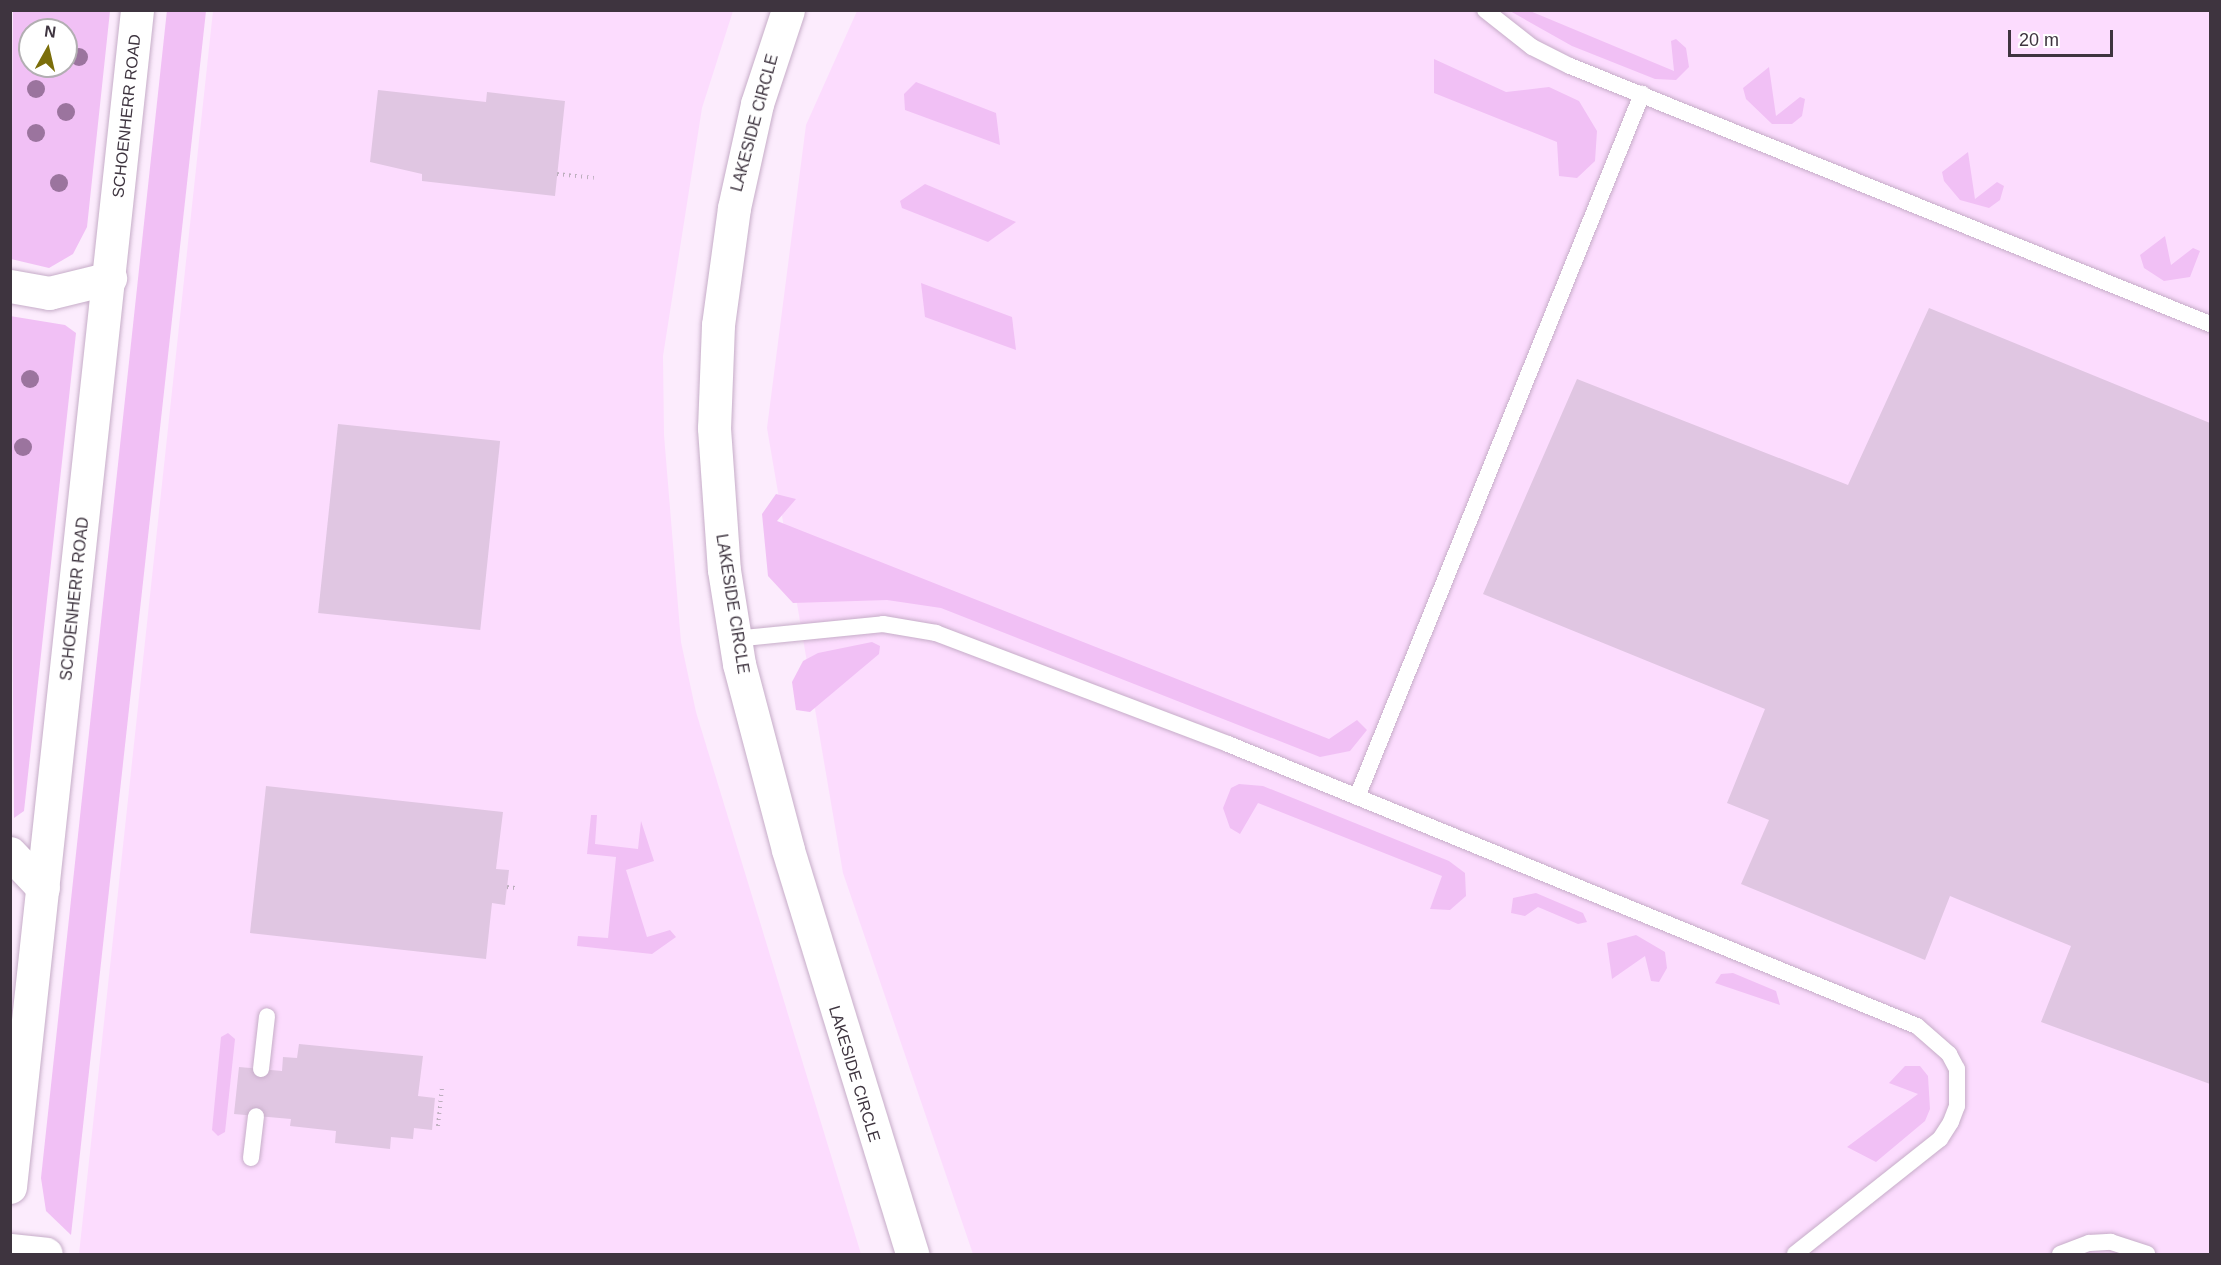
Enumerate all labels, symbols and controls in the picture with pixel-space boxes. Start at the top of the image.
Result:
north arrow [18,18,78,78]
scale bar [2011,18,2116,56]
text: N [43,22,57,41]
text: 20 m [2019,30,2059,50]
street label: SCHOENHERR ROAD [109,33,145,199]
street label: LAKESIDE CIRCLE [727,52,783,194]
street label: SCHOENHERR ROAD [57,516,93,682]
street label: LAKESIDE CIRCLE [711,533,753,675]
street label: LAKESIDE CIRCLE [824,1004,884,1144]

